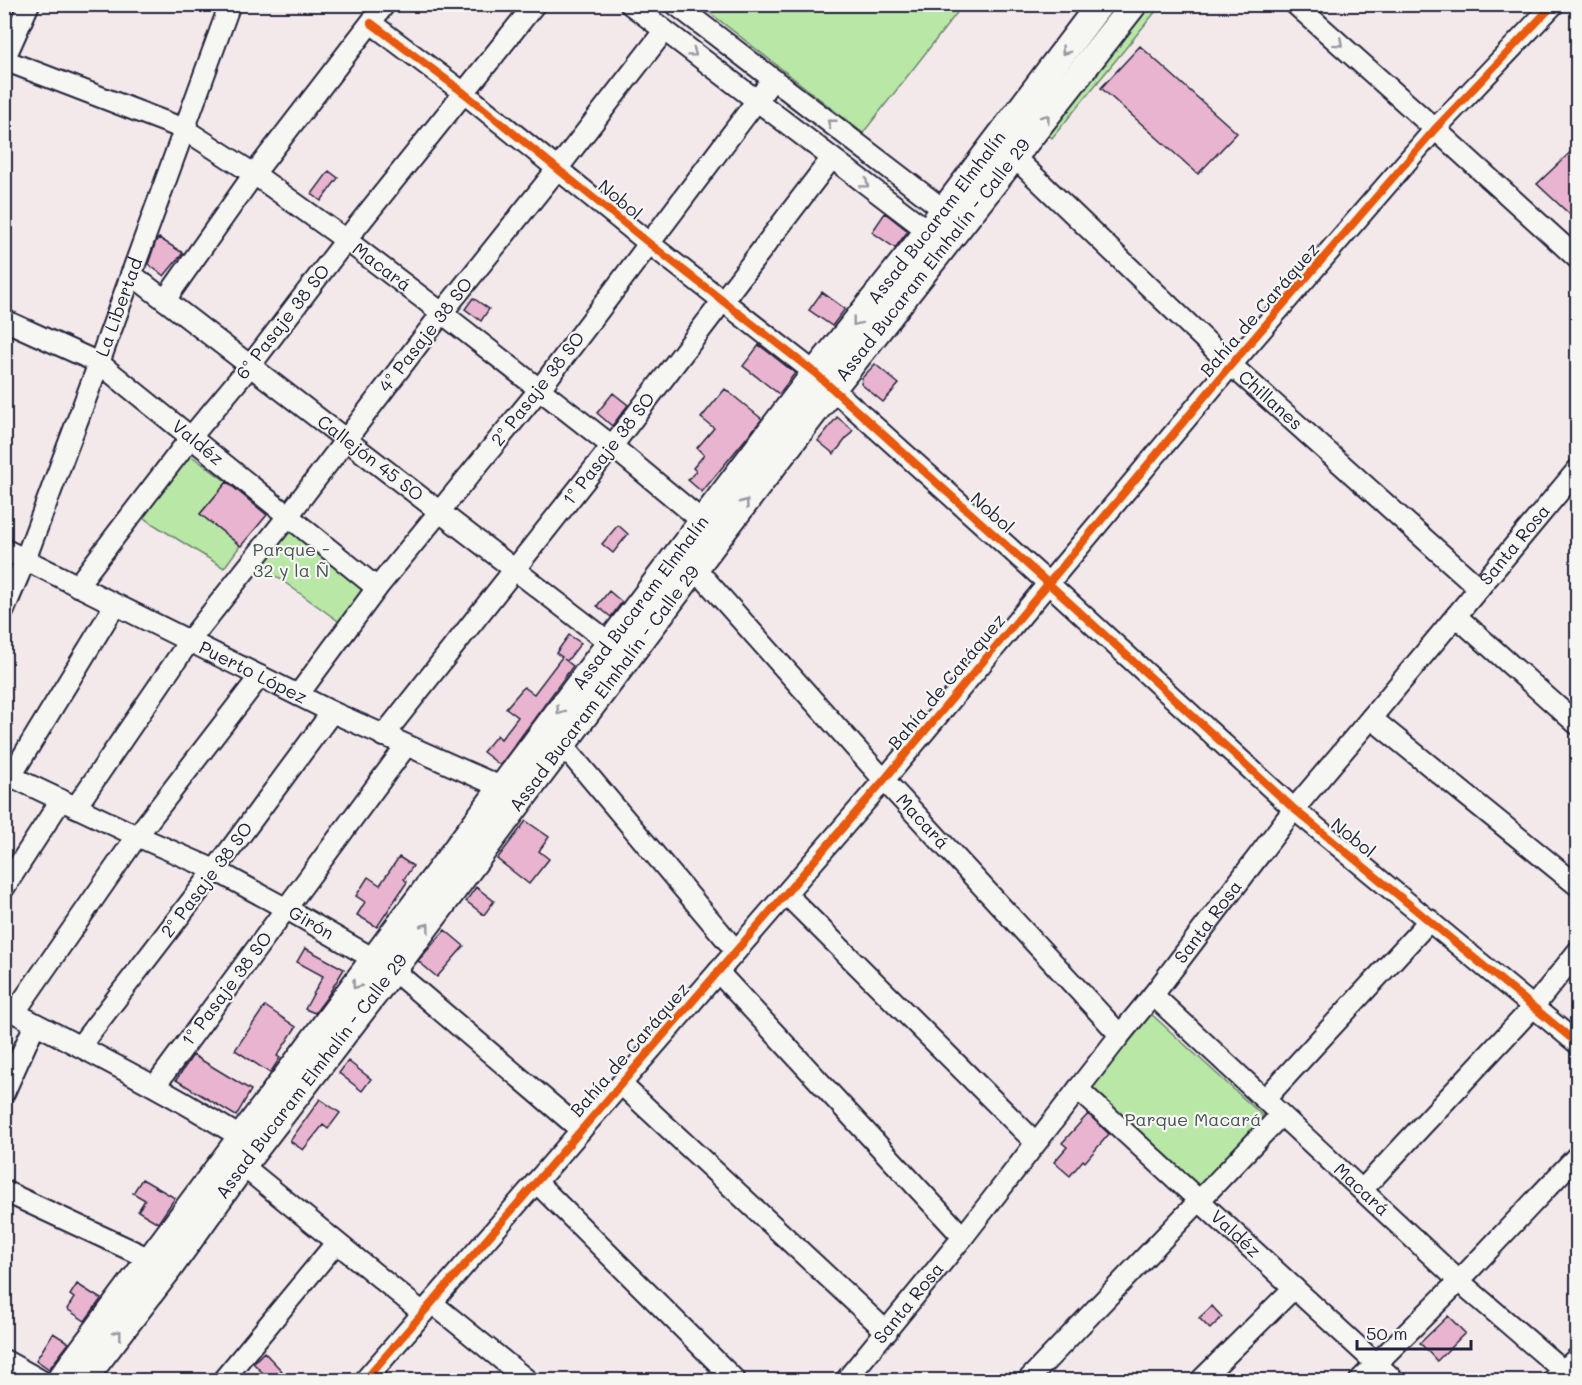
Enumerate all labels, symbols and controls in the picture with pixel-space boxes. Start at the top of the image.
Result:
one-way arrow [1332,36,1343,47]
one-way arrow [1061,44,1072,55]
one-way arrow [686,46,697,57]
one-way arrow [1038,113,1049,124]
one-way arrow [826,120,837,131]
street label: Assad Bucaram Elmhalín [862,126,1011,308]
street label: Assad Bucaram Elmhalín - Calle 29 [830,133,1035,386]
street label: Nobol [594,174,648,225]
one-way arrow [858,177,869,188]
street label: Macará [348,236,416,296]
street label: Bahía de Caráquez [1194,237,1324,381]
street label: La Libertad [89,254,147,360]
street label: 6º Pasaje 38 SO [230,259,335,384]
street label: 4º Pasaje 38 SO [373,272,478,397]
one-way arrow [852,315,863,326]
street label: 2º Pasaje 38 SO [485,326,589,450]
street label: Chillanes [1234,364,1308,435]
street label: 1º Pasaje 38 SO [557,387,660,510]
street label: Callejón 45 SO [313,409,429,506]
street label: Valdéz [167,414,229,470]
street label: Nobol [966,486,1020,538]
one-way arrow [737,498,748,509]
street label: Santa Rosa [1473,499,1555,590]
street label: Assad Bucaram Elmhalín [566,510,713,694]
park label: Parque - 32 y la Ñ [252,537,330,582]
street label: Assad Bucaram Elmhalín - Calle 29 [503,560,704,816]
street label: Bahía de Caráquez [882,608,1010,754]
street label: Puerto López [195,635,312,709]
one-way arrow [556,704,567,715]
street label: Macará [891,788,955,854]
street label: Nobol [1326,812,1381,862]
street label: 2º Pasaje 38 SO [155,817,258,942]
street label: Santa Rosa [1168,875,1247,968]
street label: Girón [285,900,339,945]
one-way arrow [418,923,429,934]
street label: 1º Pasaje 38 SO [175,927,277,1050]
street label: Assad Bucaram Elmhalín - Calle 29 [210,948,412,1203]
street label: Bahía de Caráquez [564,977,694,1121]
one-way arrow [352,979,363,990]
park label: Parque Macará [1124,1107,1262,1131]
street label: Macará [1329,1157,1395,1221]
street label: Valdéz [1206,1204,1266,1262]
street label: Santa Rosa [867,1257,948,1348]
scale bar [1357,1313,1471,1351]
text: 50 m [1366,1321,1408,1345]
one-way arrow [111,1330,122,1341]

